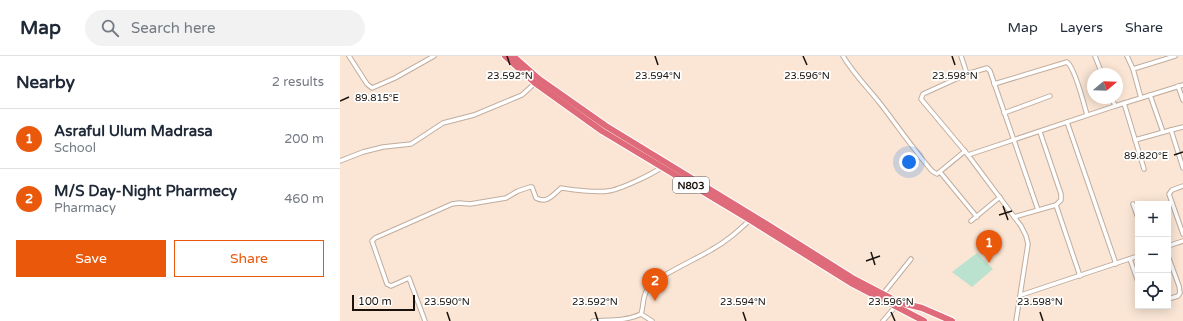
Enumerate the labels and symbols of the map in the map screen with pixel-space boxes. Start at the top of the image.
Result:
north arrow [1087,68,1123,104]
text: 23.592°N [487,70,533,82]
text: 23.594°N [635,70,681,82]
text: 23.596°N [784,70,830,82]
text: 23.598°N [932,70,978,82]
text: 89.815°E [355,92,399,104]
text: 89.820°E [1124,150,1168,162]
your location [899,152,919,172]
road number: N803 [673,177,709,193]
pin: 1 [976,230,1002,263]
pin: 2 [642,268,668,301]
scale bar [352,293,415,312]
text: 23.590°N [424,296,470,308]
text: 23.592°N [572,296,618,308]
text: 23.594°N [720,296,766,308]
text: 23.596°N [868,296,914,308]
text: 23.598°N [1017,296,1063,308]

